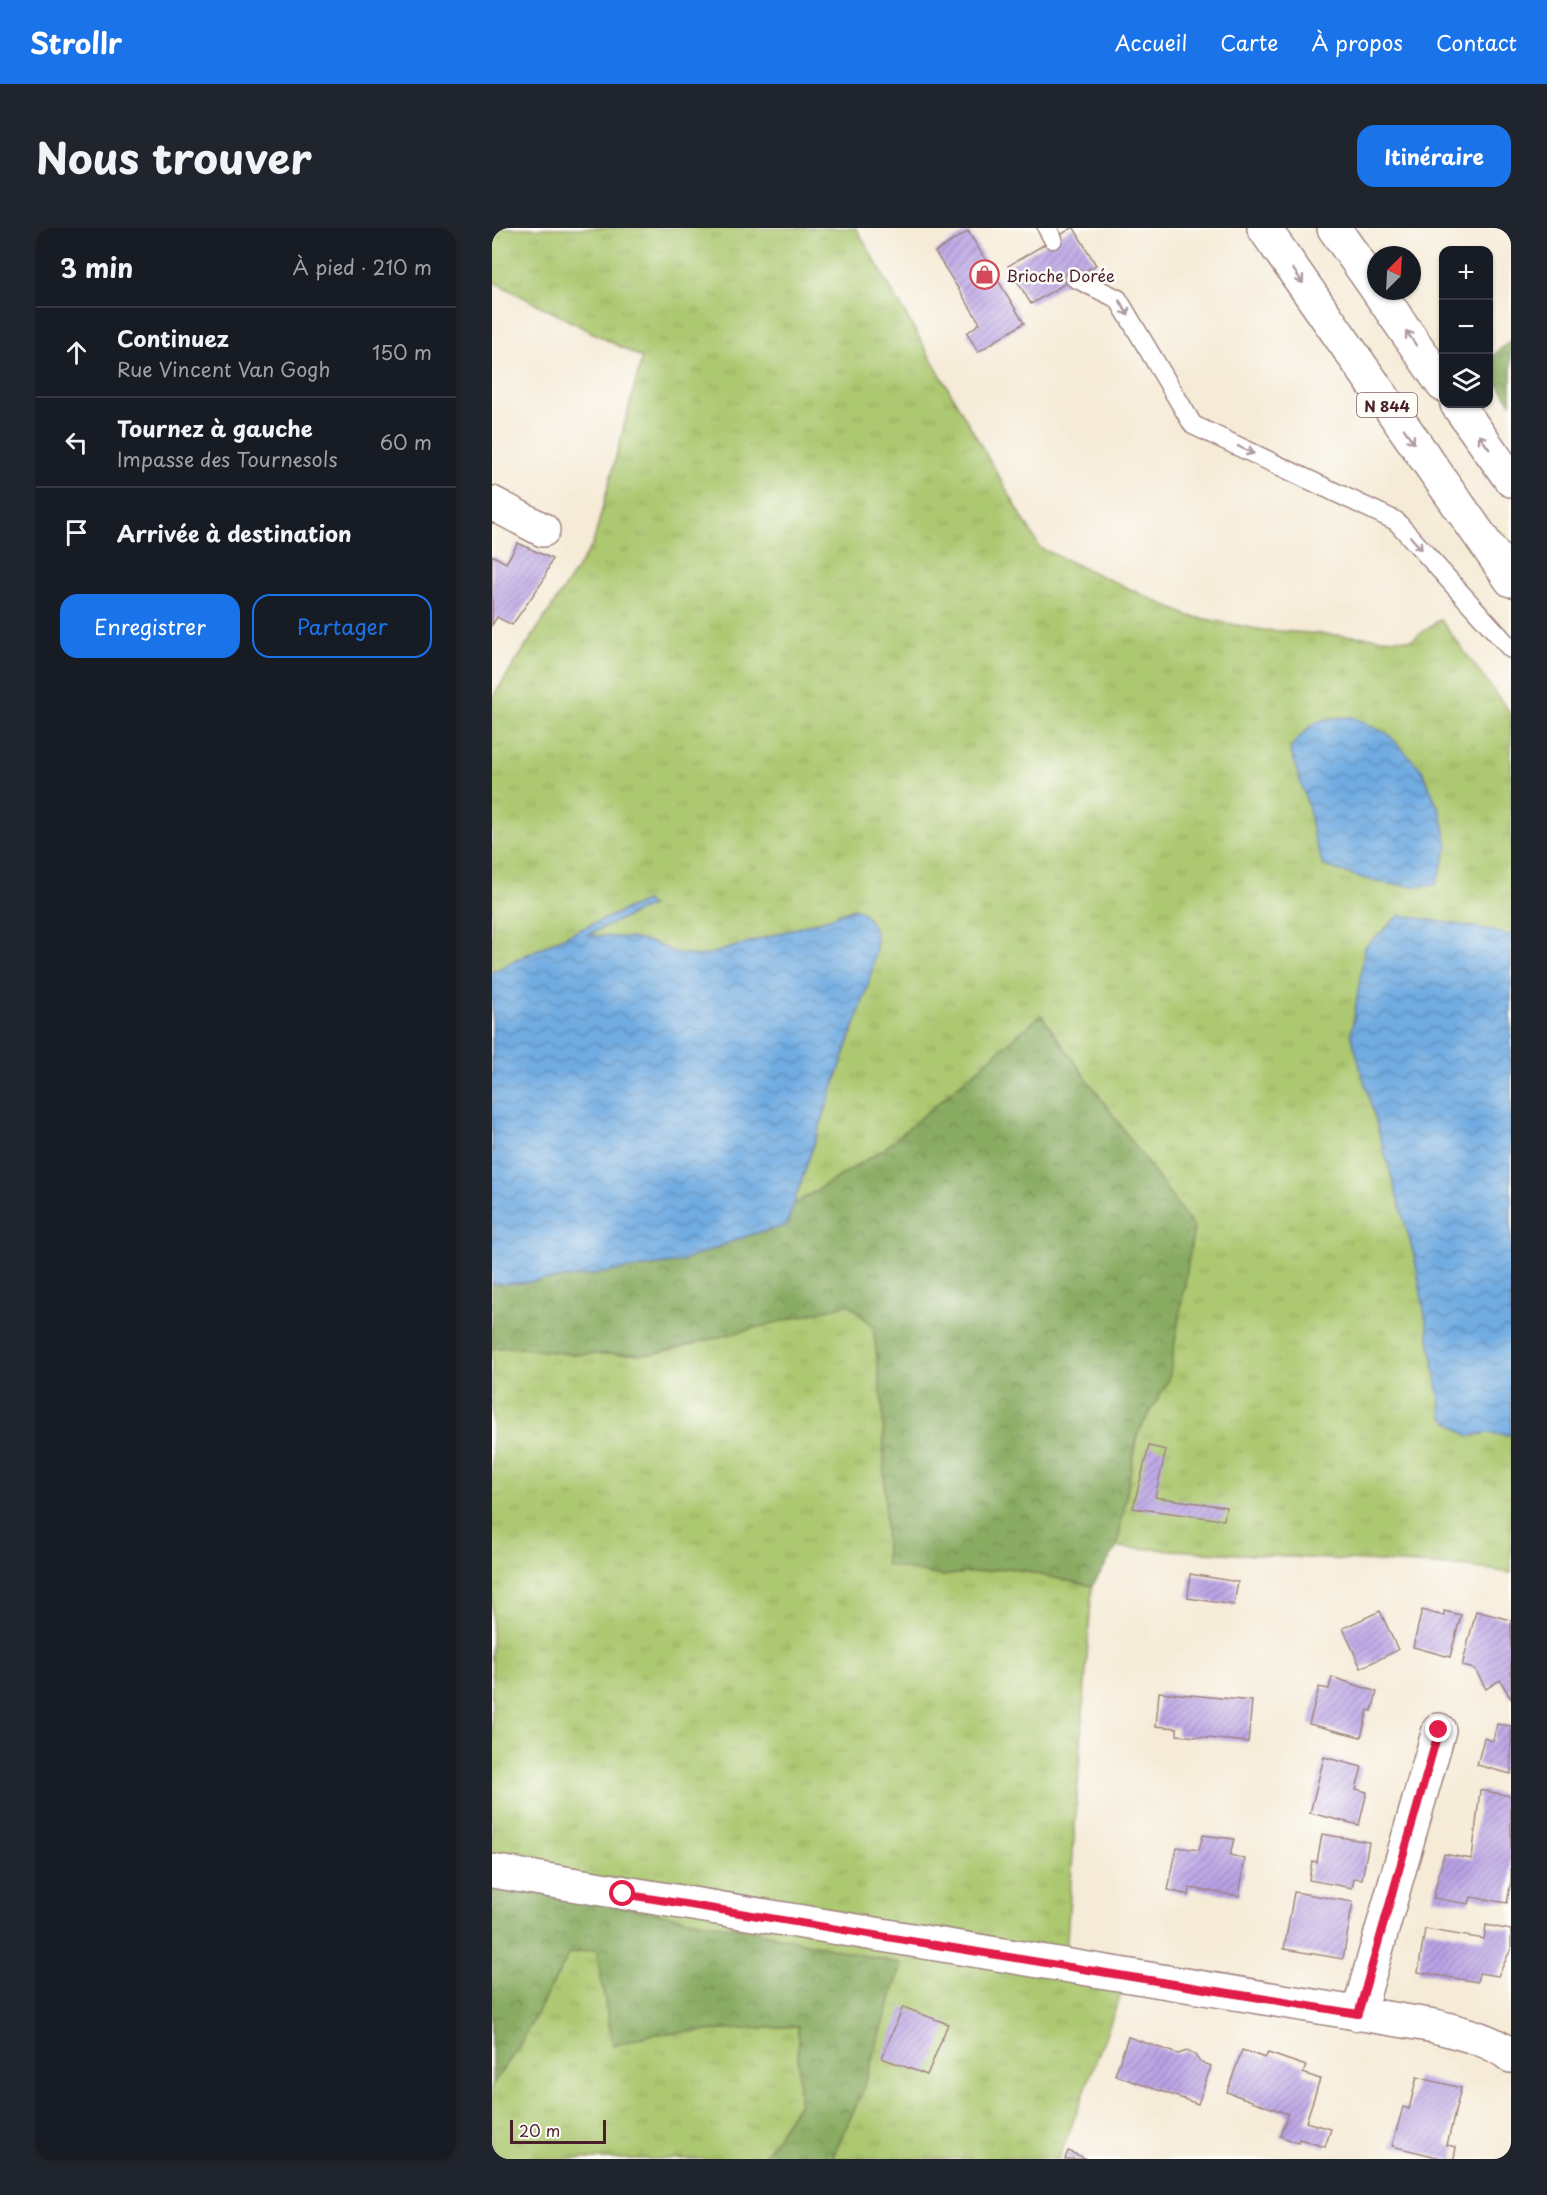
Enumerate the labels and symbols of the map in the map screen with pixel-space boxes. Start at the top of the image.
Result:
north arrow [1367,246,1421,300]
shop icon: Brioche Dorée [969,259,1001,291]
place label: Brioche Dorée [1006,263,1115,287]
one-way arrow [1292,267,1304,284]
one-way arrow [1118,299,1130,316]
one-way arrow [1405,330,1417,347]
road number: N 844 [1357,393,1417,417]
one-way arrow [1403,428,1415,444]
one-way arrow [1478,434,1490,450]
one-way arrow [1237,445,1255,457]
one-way arrow [1409,535,1423,550]
route end [1425,1716,1451,1742]
route start [609,1880,635,1906]
scale bar [510,2117,606,2144]

